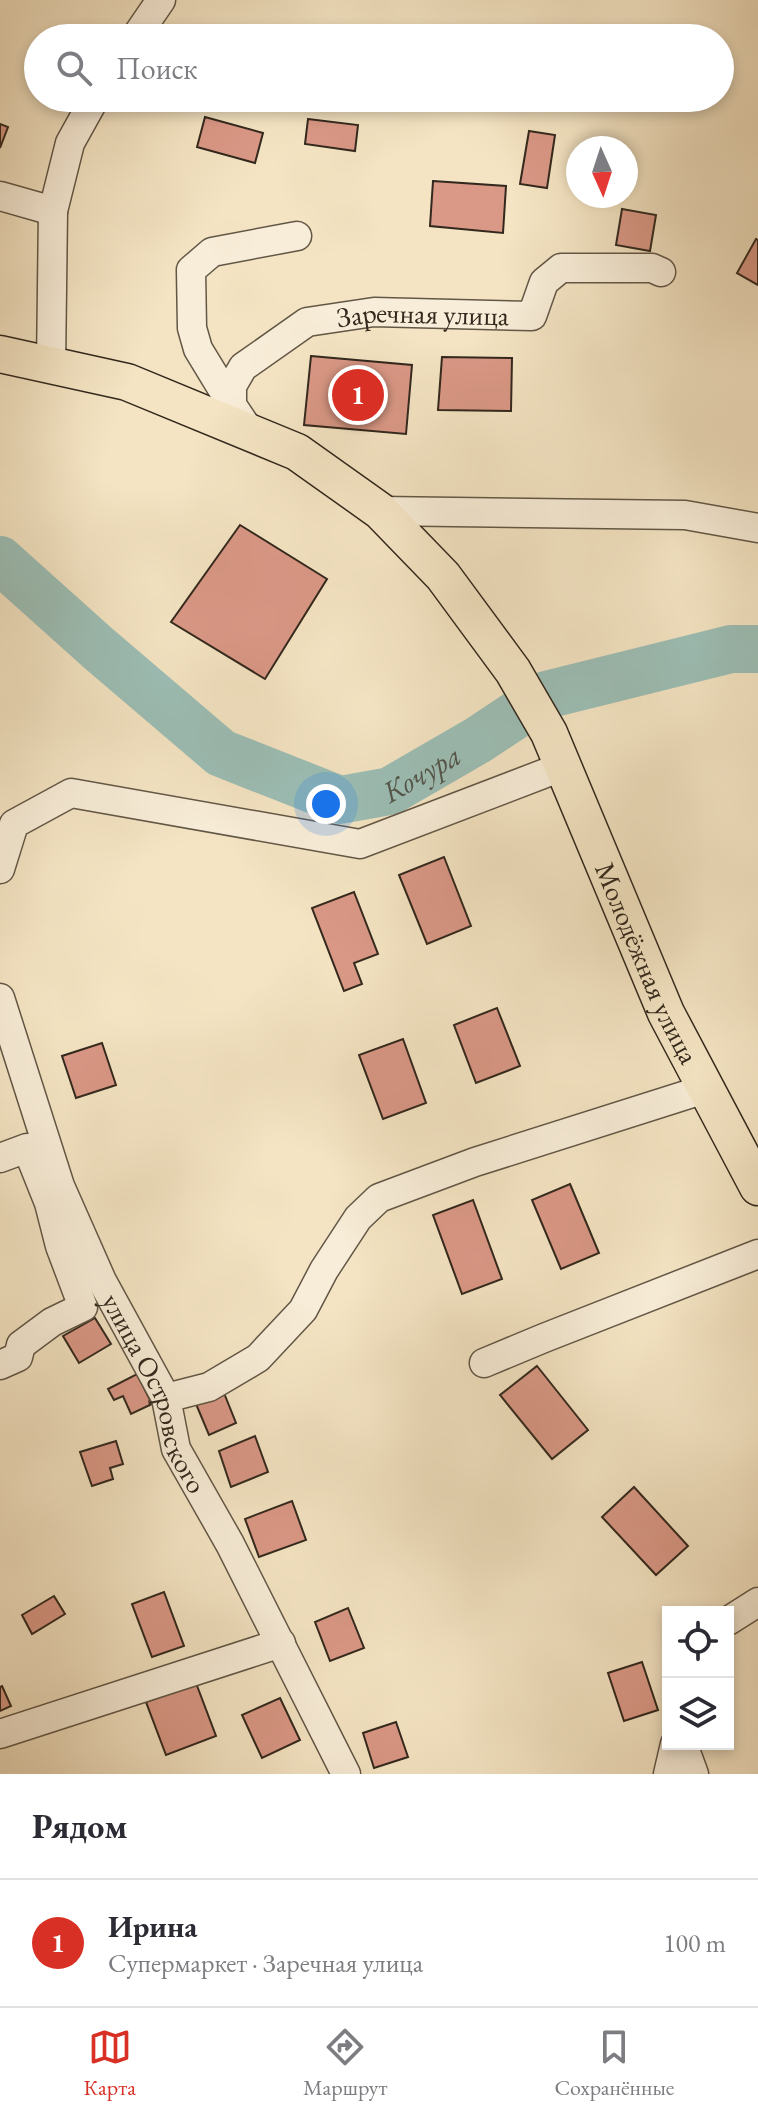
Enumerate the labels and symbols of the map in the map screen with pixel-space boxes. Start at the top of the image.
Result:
north arrow [566,136,638,208]
street label: Заречная улица [334,294,510,335]
pin: 1 [332,365,384,425]
water label: Кочура [374,735,467,812]
your location [306,784,346,824]
street label: Молодёжная улица [587,857,708,1071]
street label: улица Островского [94,1287,215,1500]

